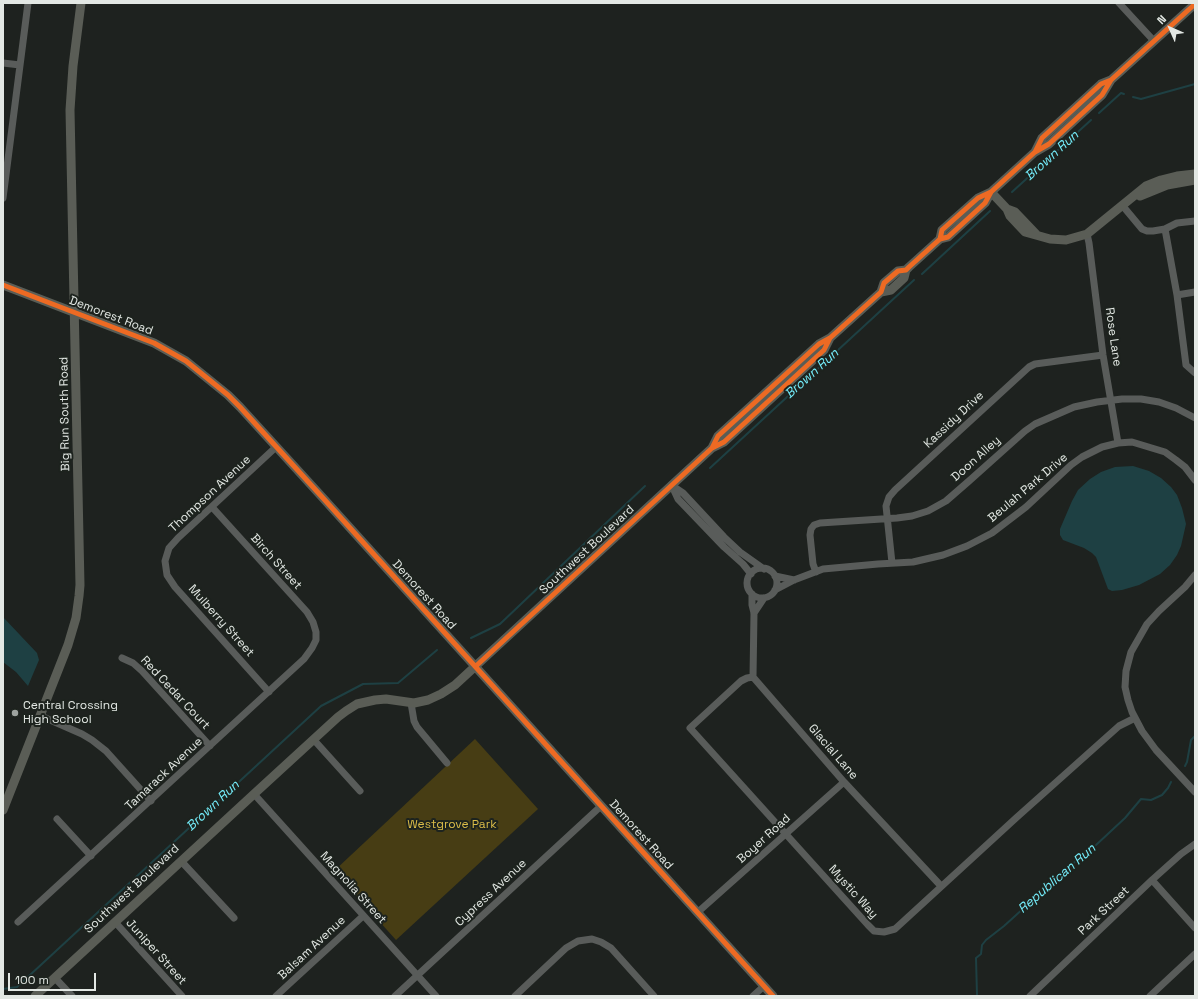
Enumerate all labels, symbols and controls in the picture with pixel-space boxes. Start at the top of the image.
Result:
north arrow [1150,8,1190,48]
text: N [1154,12,1169,27]
water label: Brown Run [1022,128,1082,184]
street label: Demorest Road [67,293,155,339]
street label: Rose Lane [1102,307,1124,367]
water label: Brown Run [782,346,842,402]
street label: Big Run South Road [57,357,73,471]
street label: Kassidy Drive [921,389,987,451]
street label: Doon Alley [948,433,1004,485]
street label: Beulah Park Drive [985,451,1071,525]
street label: Thompson Avenue [166,452,254,536]
street label: Southwest Boulevard [537,502,637,598]
street label: Birch Street [247,531,305,593]
street label: Demorest Road [389,557,459,633]
street label: Mulberry Street [185,582,257,660]
street label: Red Cedar Court [137,653,213,733]
place label: Central Crossing High School [23,699,118,727]
marker: Central Crossing High School [10,708,20,718]
street label: Glacial Lane [805,721,861,783]
street label: Tamarack Avenue [122,735,206,813]
water label: Brown Run [183,777,243,835]
street label: Demorest Road [606,797,676,873]
street label: Boyer Road [734,811,794,867]
park label: Westgrove Park [407,818,497,832]
street label: Southwest Boulevard [82,841,182,937]
water label: Republican Run [1015,841,1099,917]
street label: Magnolia Street [317,849,389,927]
street label: Cypress Avenue [452,856,530,930]
street label: Mystic Way [825,862,881,922]
street label: Park Street [1075,884,1133,938]
street label: Balsam Avenue [275,913,349,983]
street label: Juniper Street [123,916,189,988]
scale bar [10,965,98,991]
text: 100 m [15,972,49,988]

